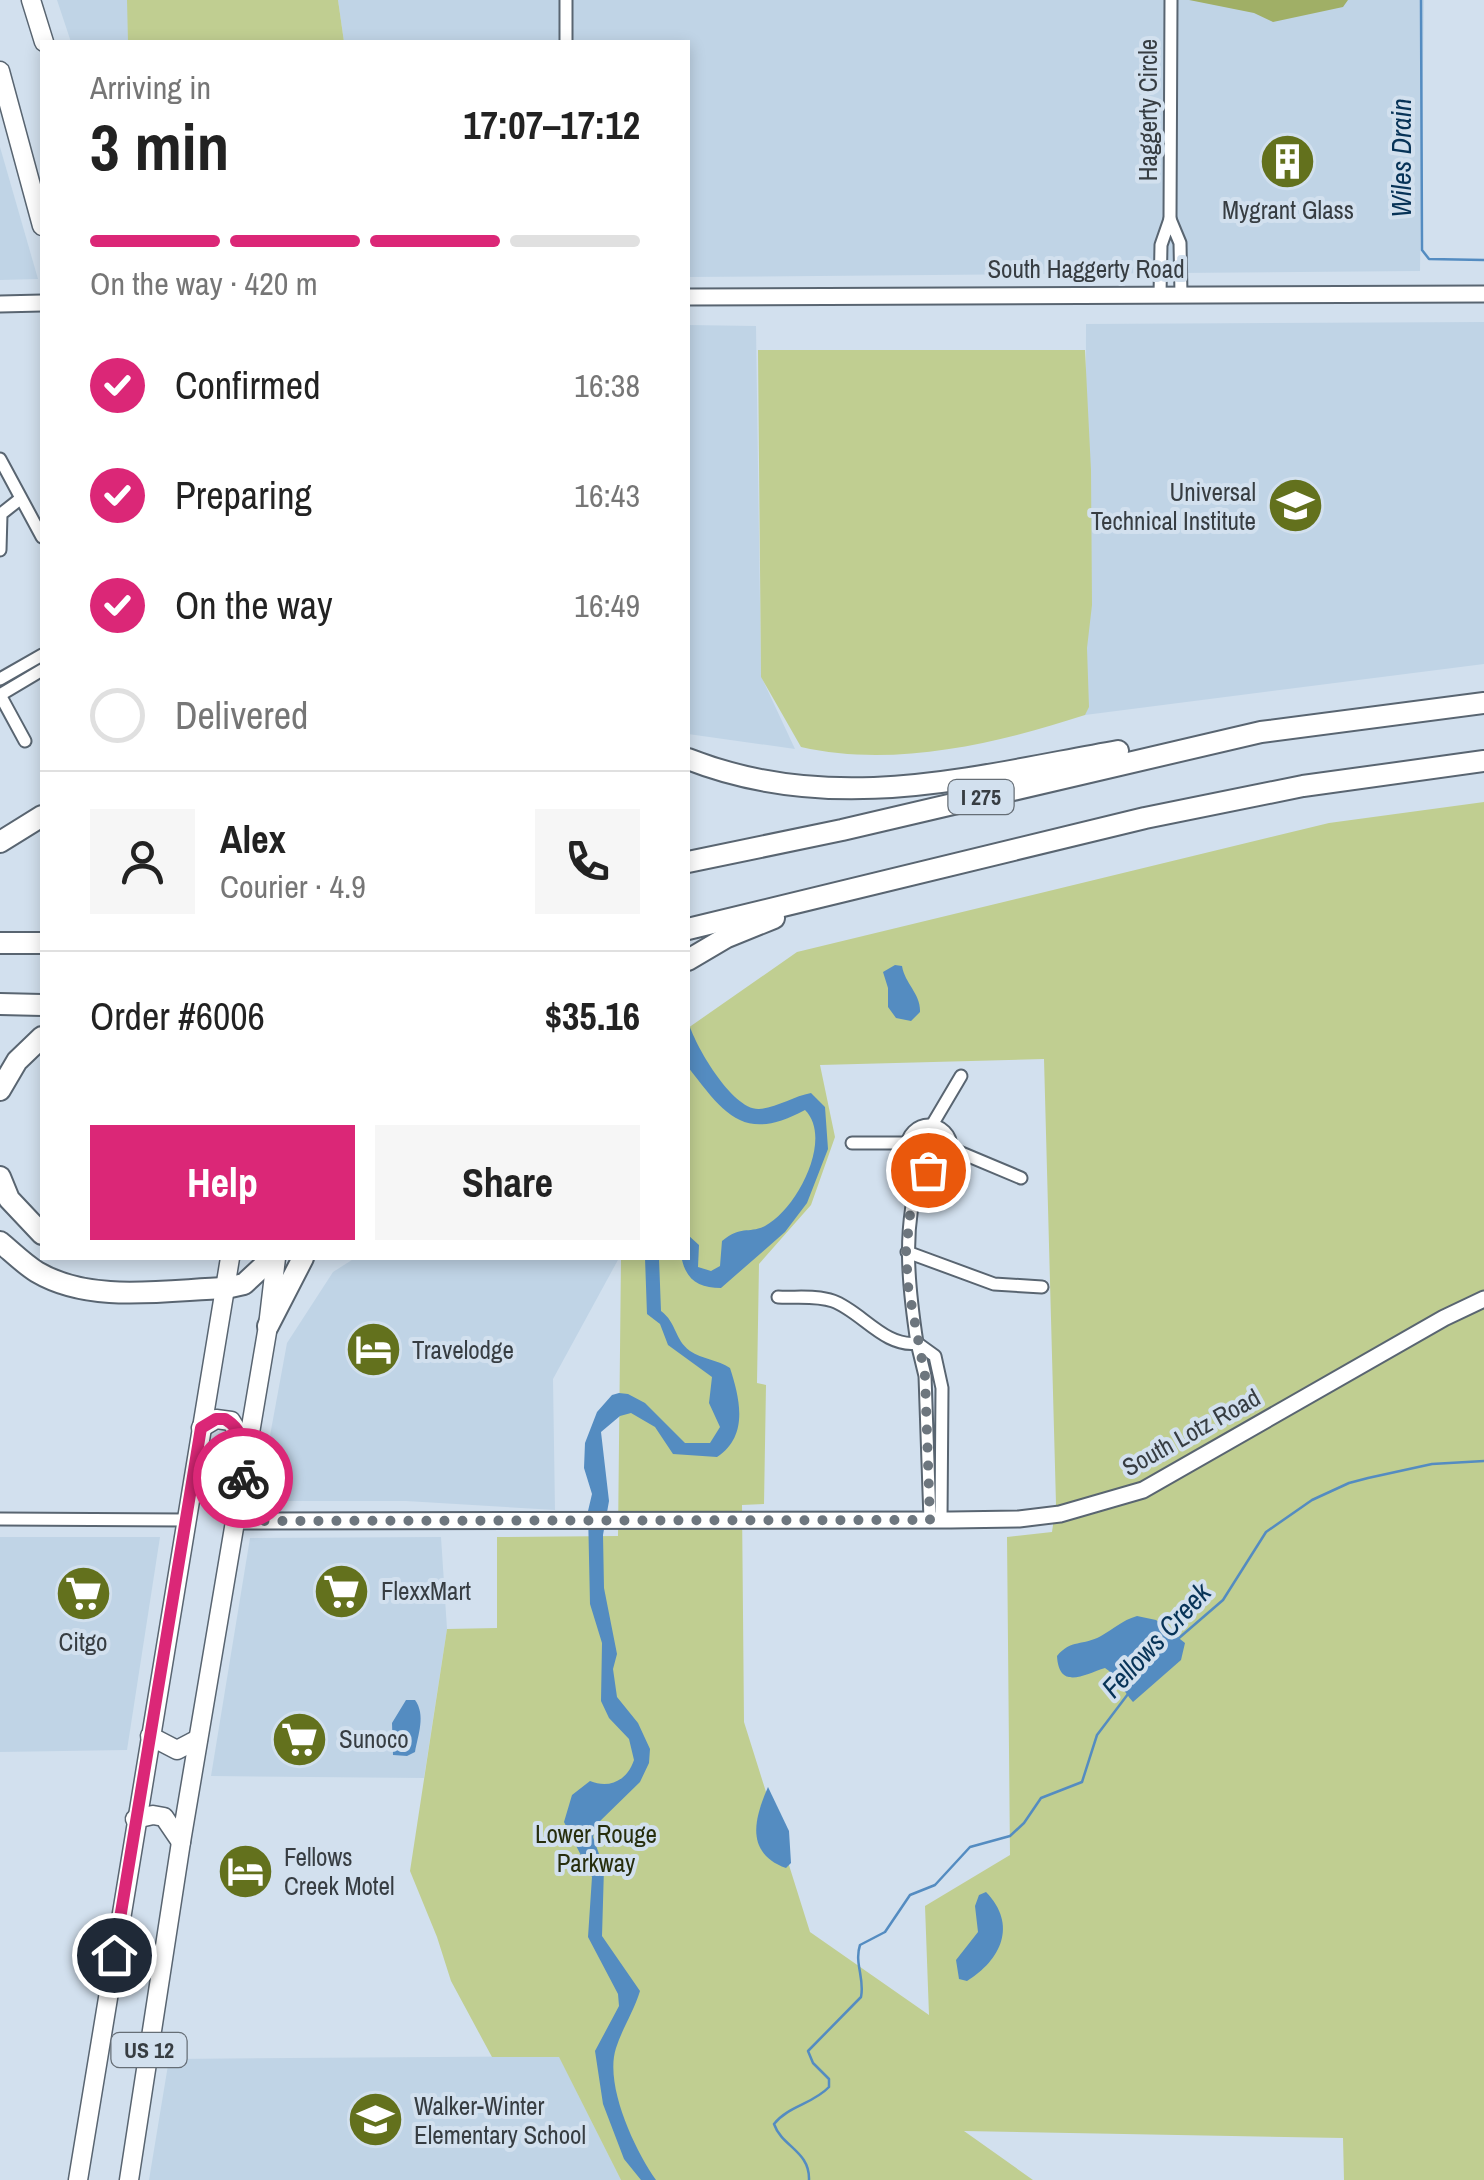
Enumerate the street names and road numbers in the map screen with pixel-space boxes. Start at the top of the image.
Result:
street label: Haggerty Circle [1131,39,1165,181]
street label: South Haggerty Road [987,252,1185,286]
road number: I 275 [948,780,1014,814]
street label: South Lotz Road [1116,1380,1266,1484]
road number: US 12 [112,2033,186,2067]

